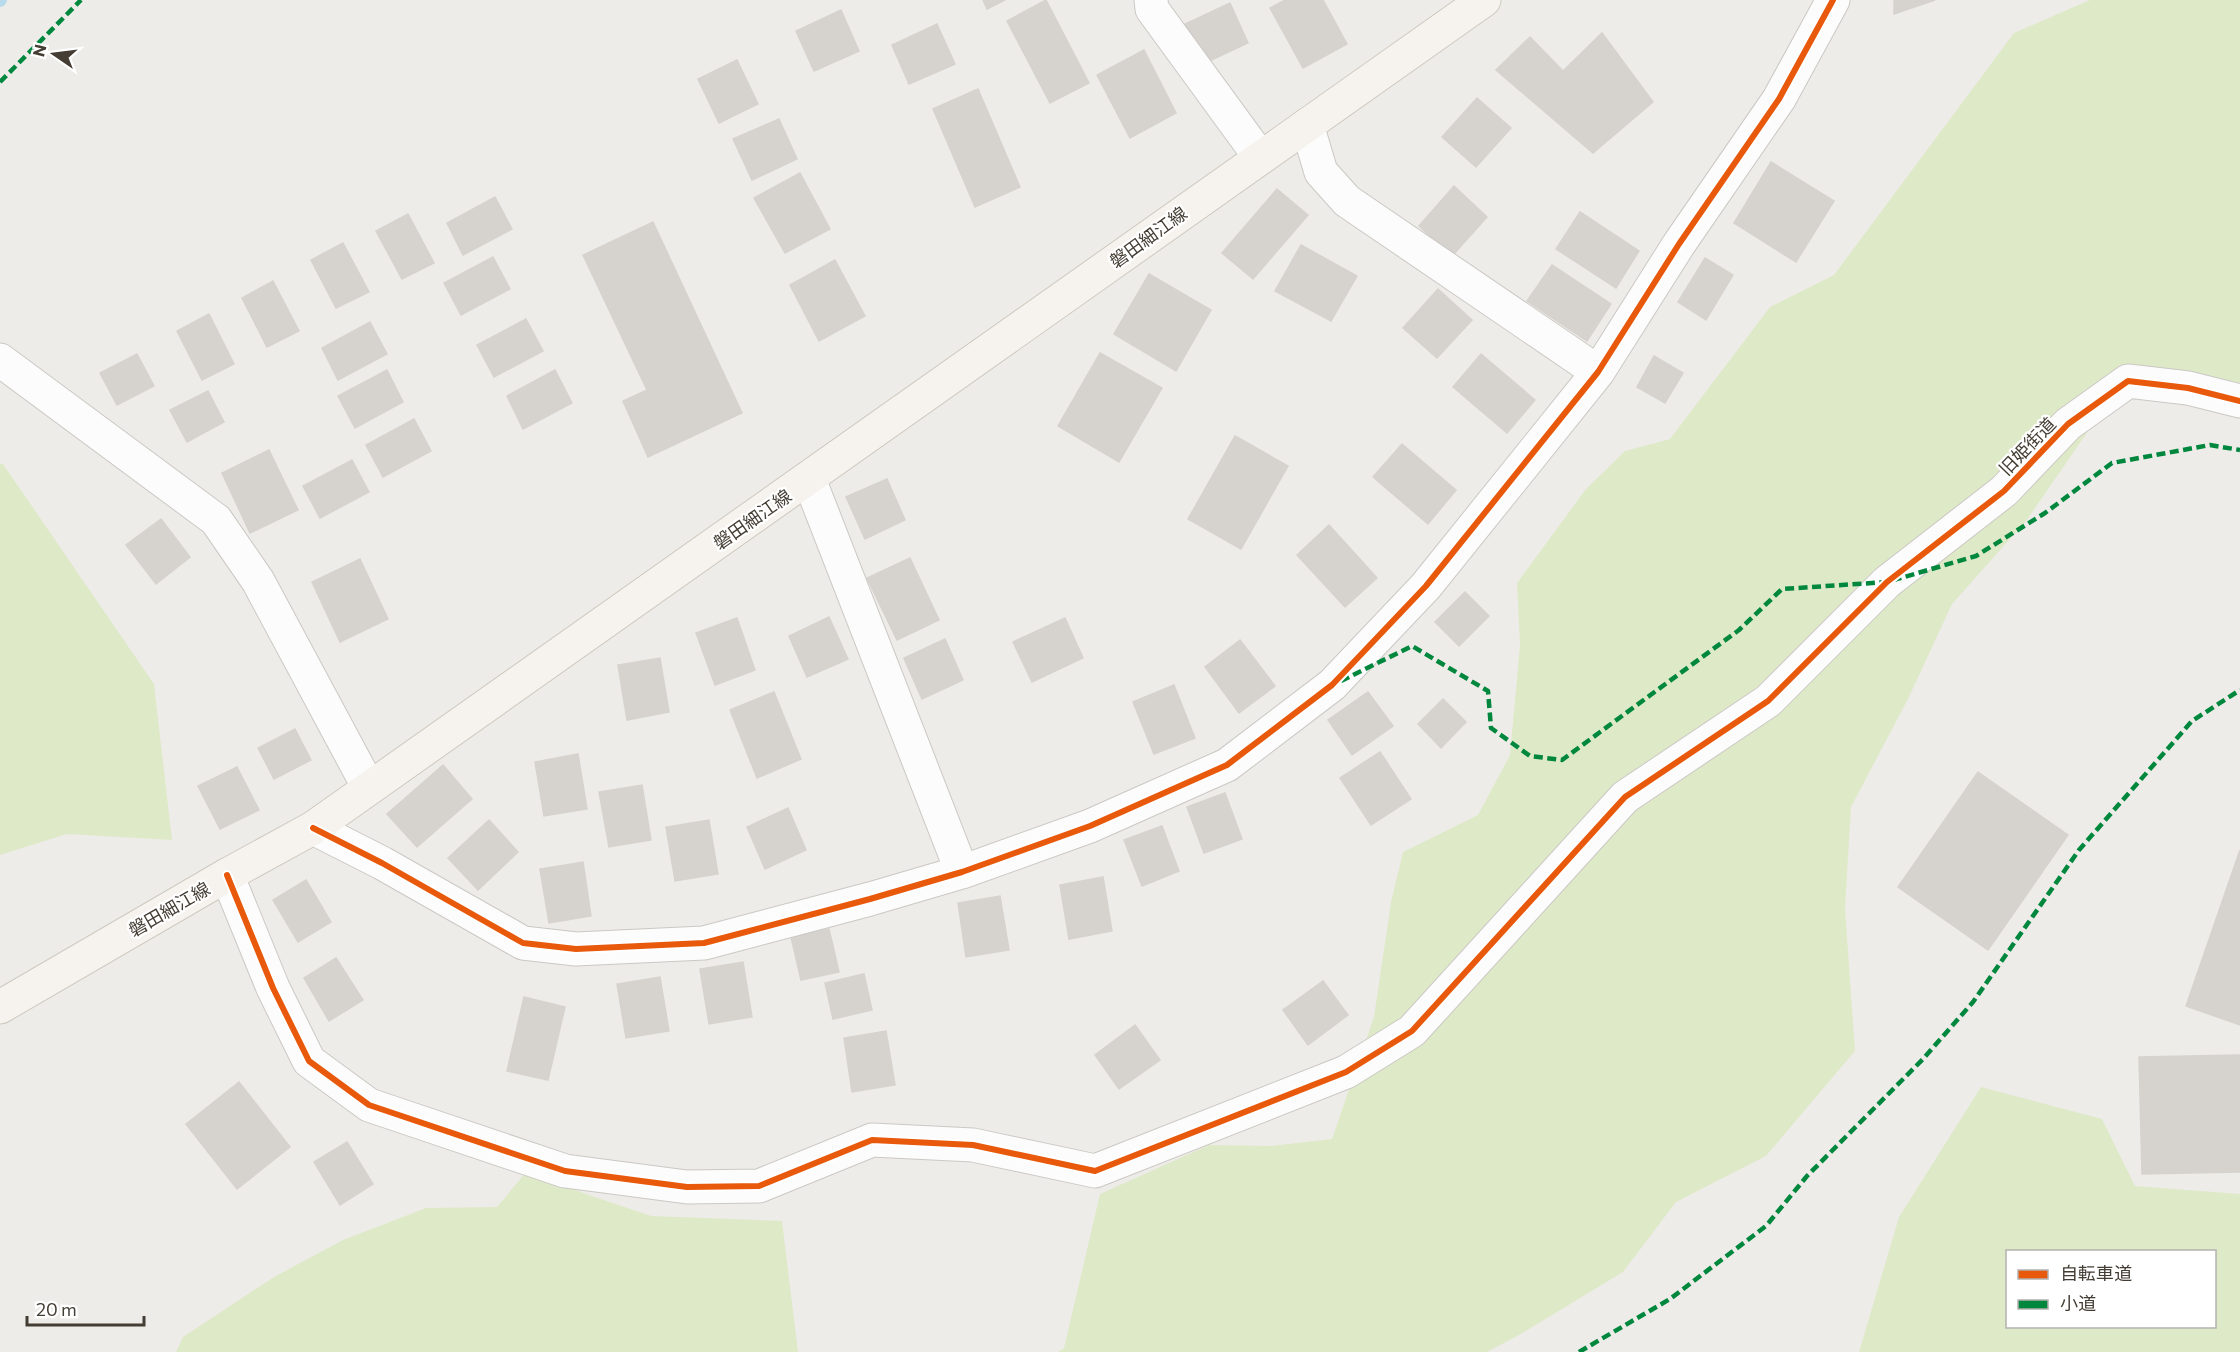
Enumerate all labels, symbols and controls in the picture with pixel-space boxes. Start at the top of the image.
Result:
north arrow [24,24,84,84]
text: N [28,42,50,58]
street label: 磐田細江線 [1105,202,1191,272]
street label: 旧姫街道 [1994,412,2060,480]
street label: 磐田細江線 [709,484,795,554]
street label: 磐田細江線 [125,877,213,941]
legend [2006,1250,2216,1328]
text: 自転車道 [2060,1262,2132,1284]
scale bar [27,1289,144,1327]
text: 小道 [2060,1292,2096,1314]
text: 20 m [36,1298,77,1320]

